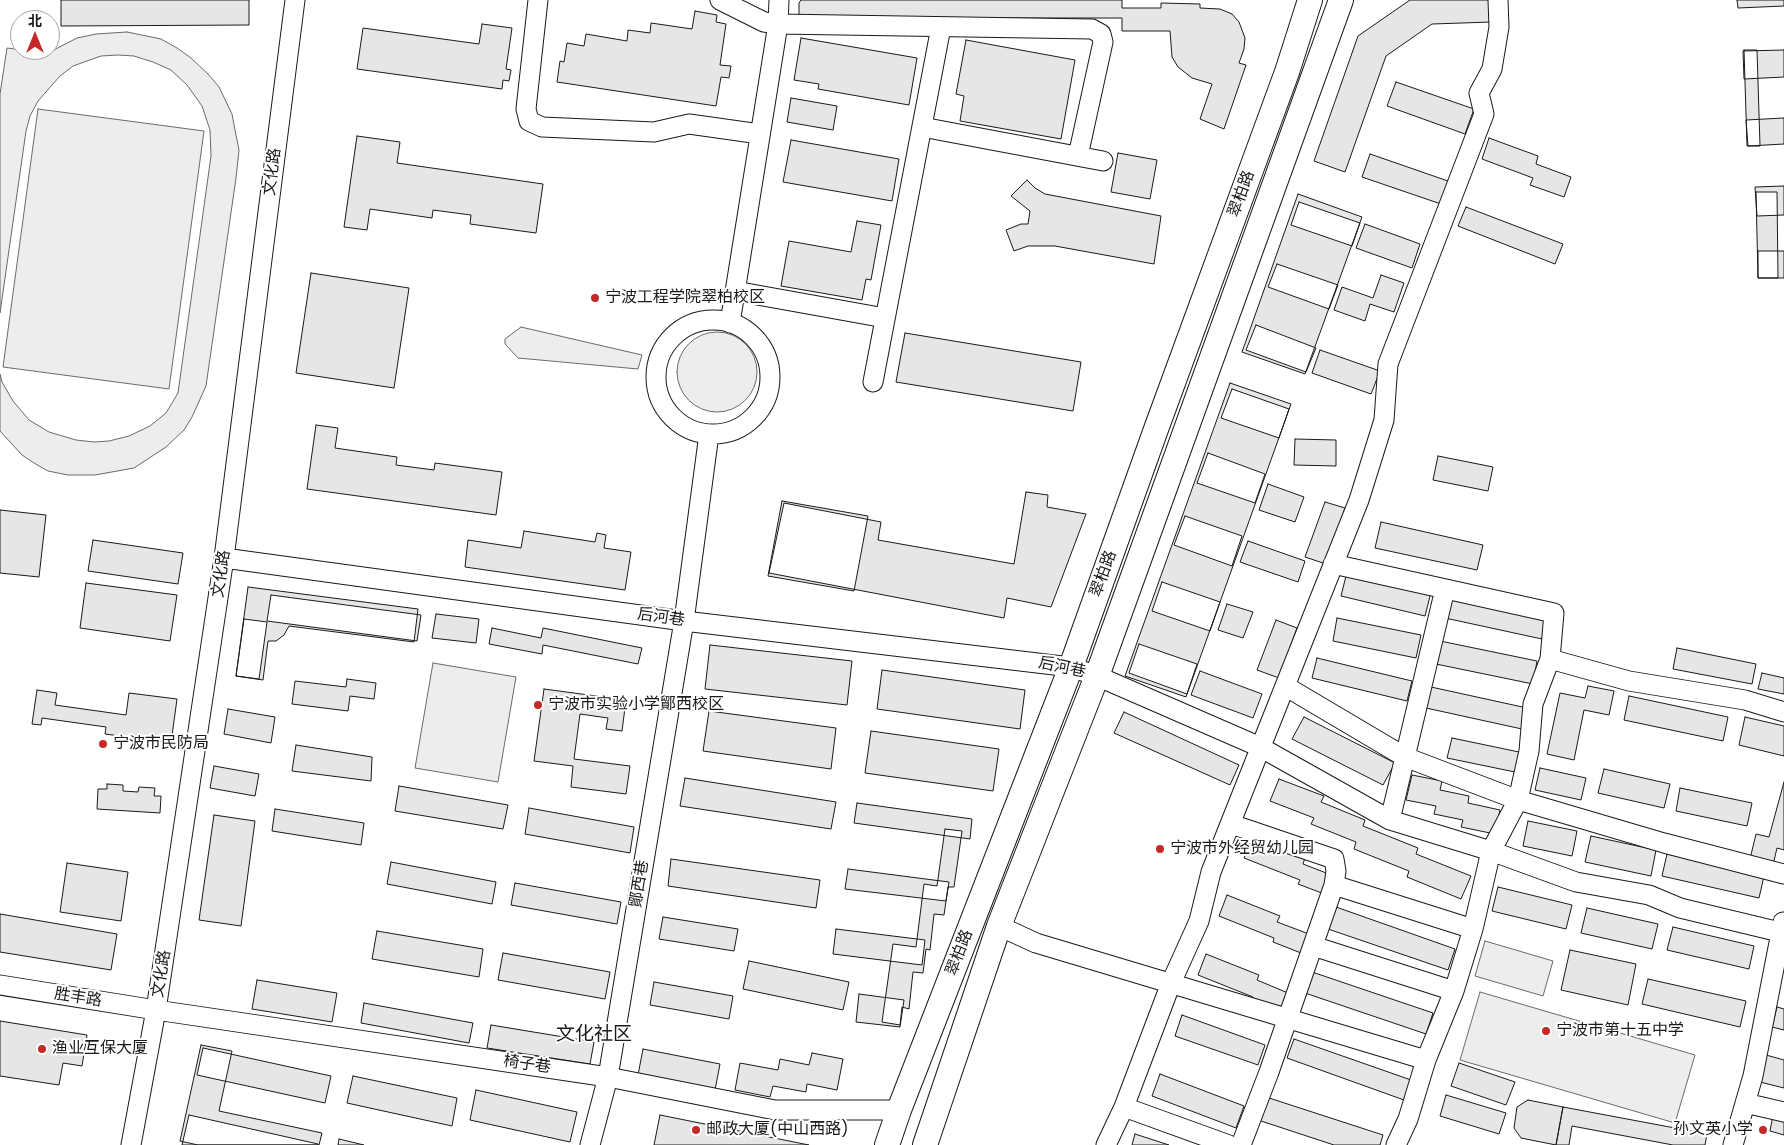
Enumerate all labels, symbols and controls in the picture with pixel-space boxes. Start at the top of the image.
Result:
north arrow [10,10,60,60]
text: 北 [28,11,42,31]
street label: 文化路 [261,147,285,197]
street label: 翠柏路 [1225,168,1259,220]
place label: 宁波工程学院翠柏校区 [605,288,765,308]
marker: 宁波工程学院翠柏校区 [589,292,601,304]
street label: 翠柏路 [1087,548,1121,600]
street label: 文化路 [209,549,235,599]
street label: 后河巷 [636,605,686,631]
street label: 后河巷 [1037,654,1087,682]
place label: 宁波市实验小学鄮西校区 [548,695,724,715]
marker: 宁波市实验小学鄮西校区 [532,699,544,711]
place label: 宁波市民防局 [113,734,209,754]
marker: 宁波市民防局 [97,738,109,750]
place label: 宁波市外经贸幼儿园 [1170,839,1314,859]
marker: 宁波市外经贸幼儿园 [1154,843,1166,855]
street label: 鄮西巷 [627,859,653,909]
street label: 翠柏路 [942,927,978,979]
street label: 文化路 [149,949,175,999]
street label: 胜丰路 [53,985,103,1011]
place label: 宁波市第十五中学 [1556,1021,1684,1041]
district label: 文化社区 [556,1024,632,1046]
marker: 宁波市第十五中学 [1540,1025,1552,1037]
place label: 渔业互保大厦 [52,1039,148,1059]
marker: 渔业互保大厦 [36,1043,48,1055]
street label: 椅子巷 [502,1052,552,1078]
place label: 邮政大厦(中山西路) [706,1120,849,1140]
place label: 孙文英小学 [1673,1120,1753,1140]
marker: 邮政大厦(中山西路) [690,1124,702,1136]
marker: 孙文英小学 [1757,1124,1769,1136]

